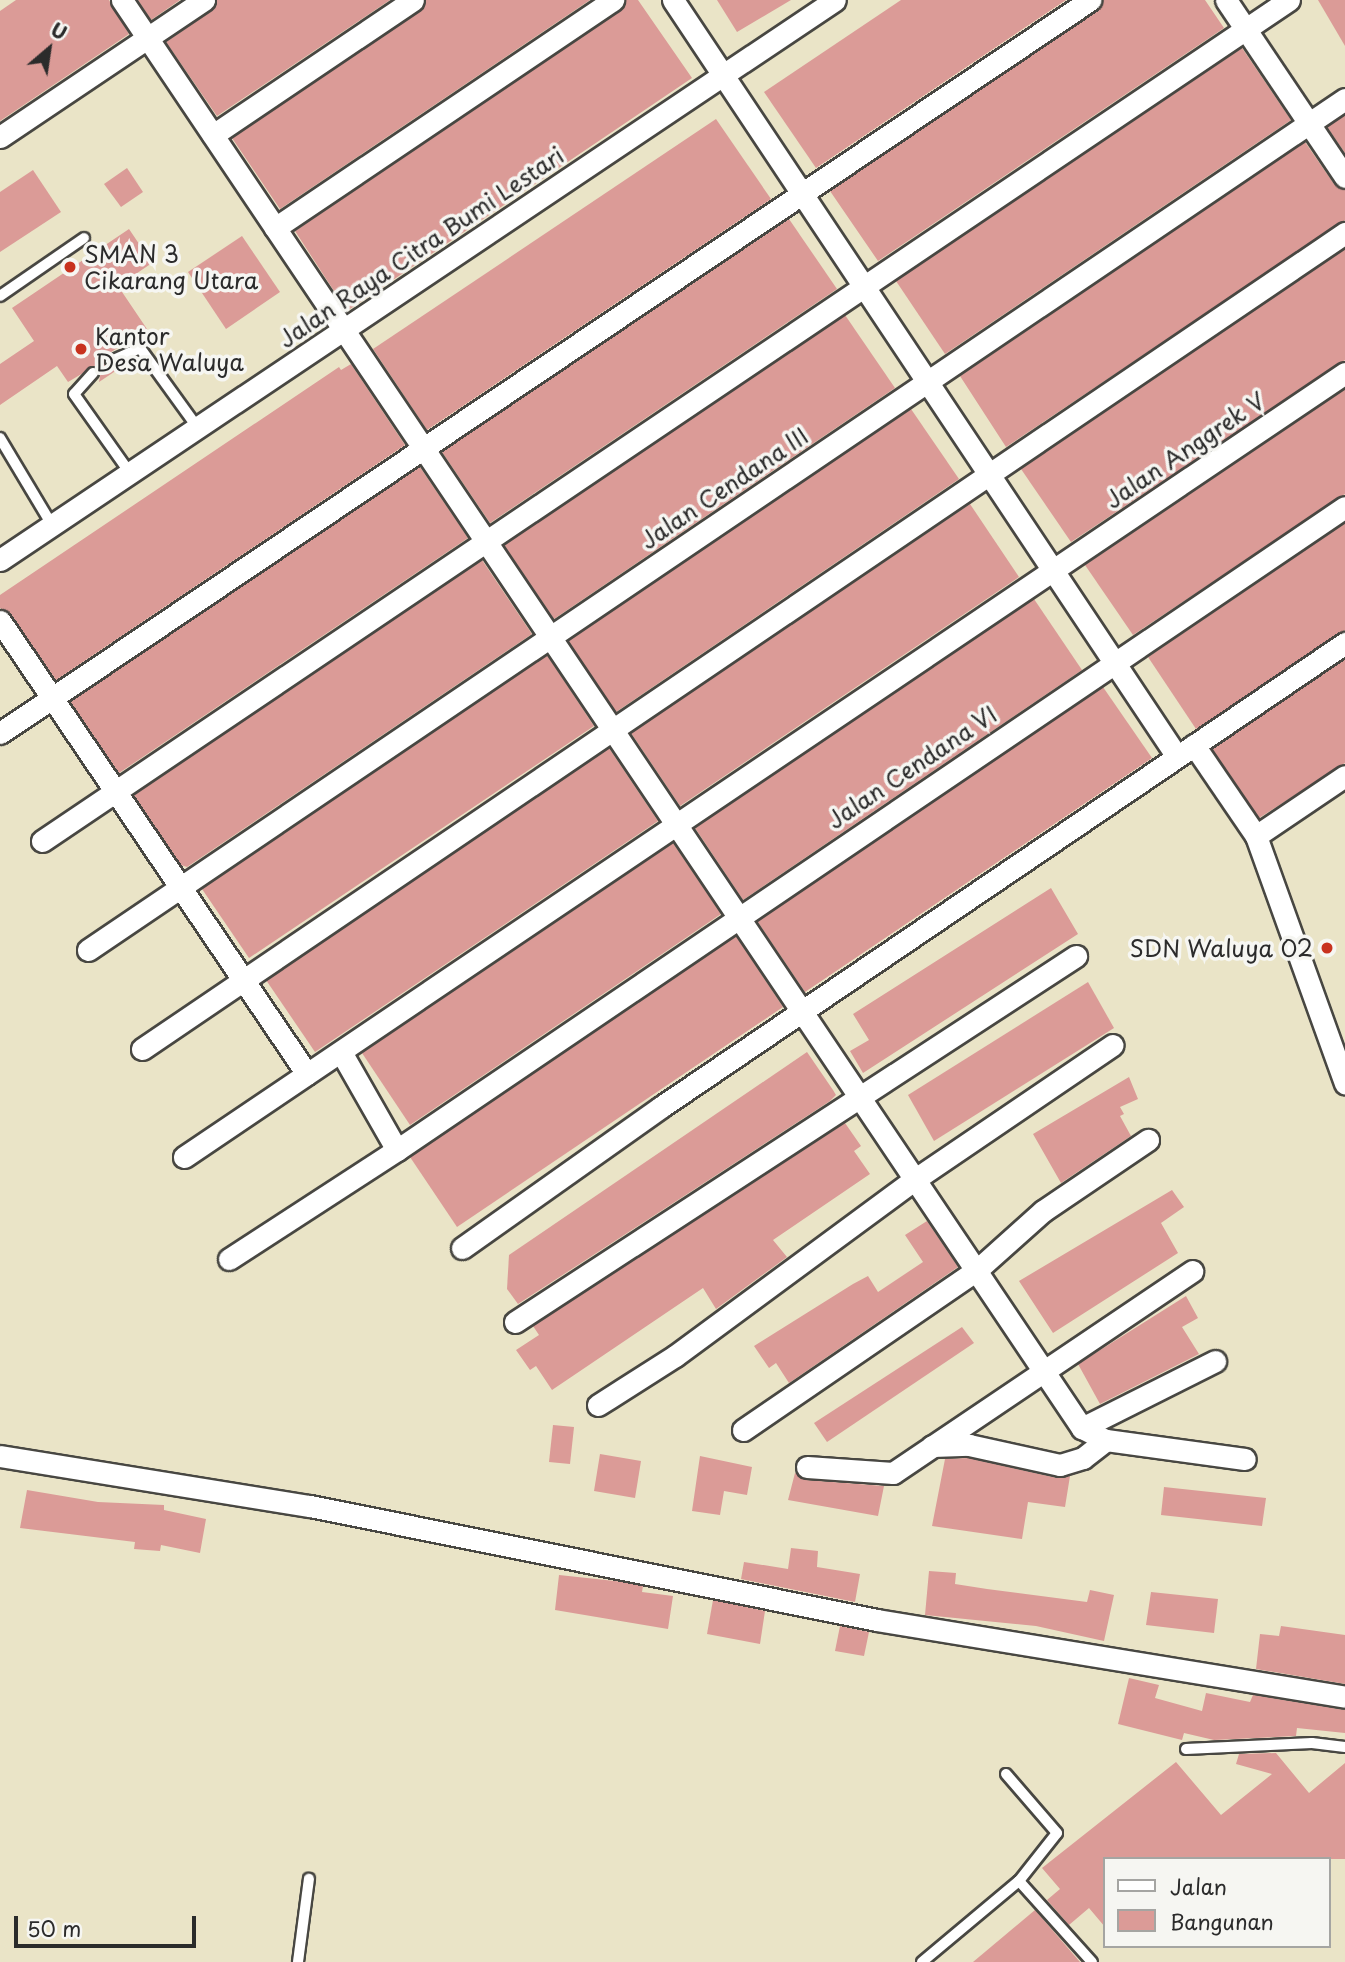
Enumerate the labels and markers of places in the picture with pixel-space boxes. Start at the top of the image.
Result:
place label: SMAN 3 Cikarang Utara [84,240,258,294]
marker: SMAN 3 Cikarang Utara [62,259,78,275]
place label: Kantor Desa Waluya [95,322,242,376]
marker: Kantor Desa Waluya [73,341,89,357]
place label: SDN Waluya 02 [1131,934,1313,962]
marker: SDN Waluya 02 [1319,940,1335,956]

